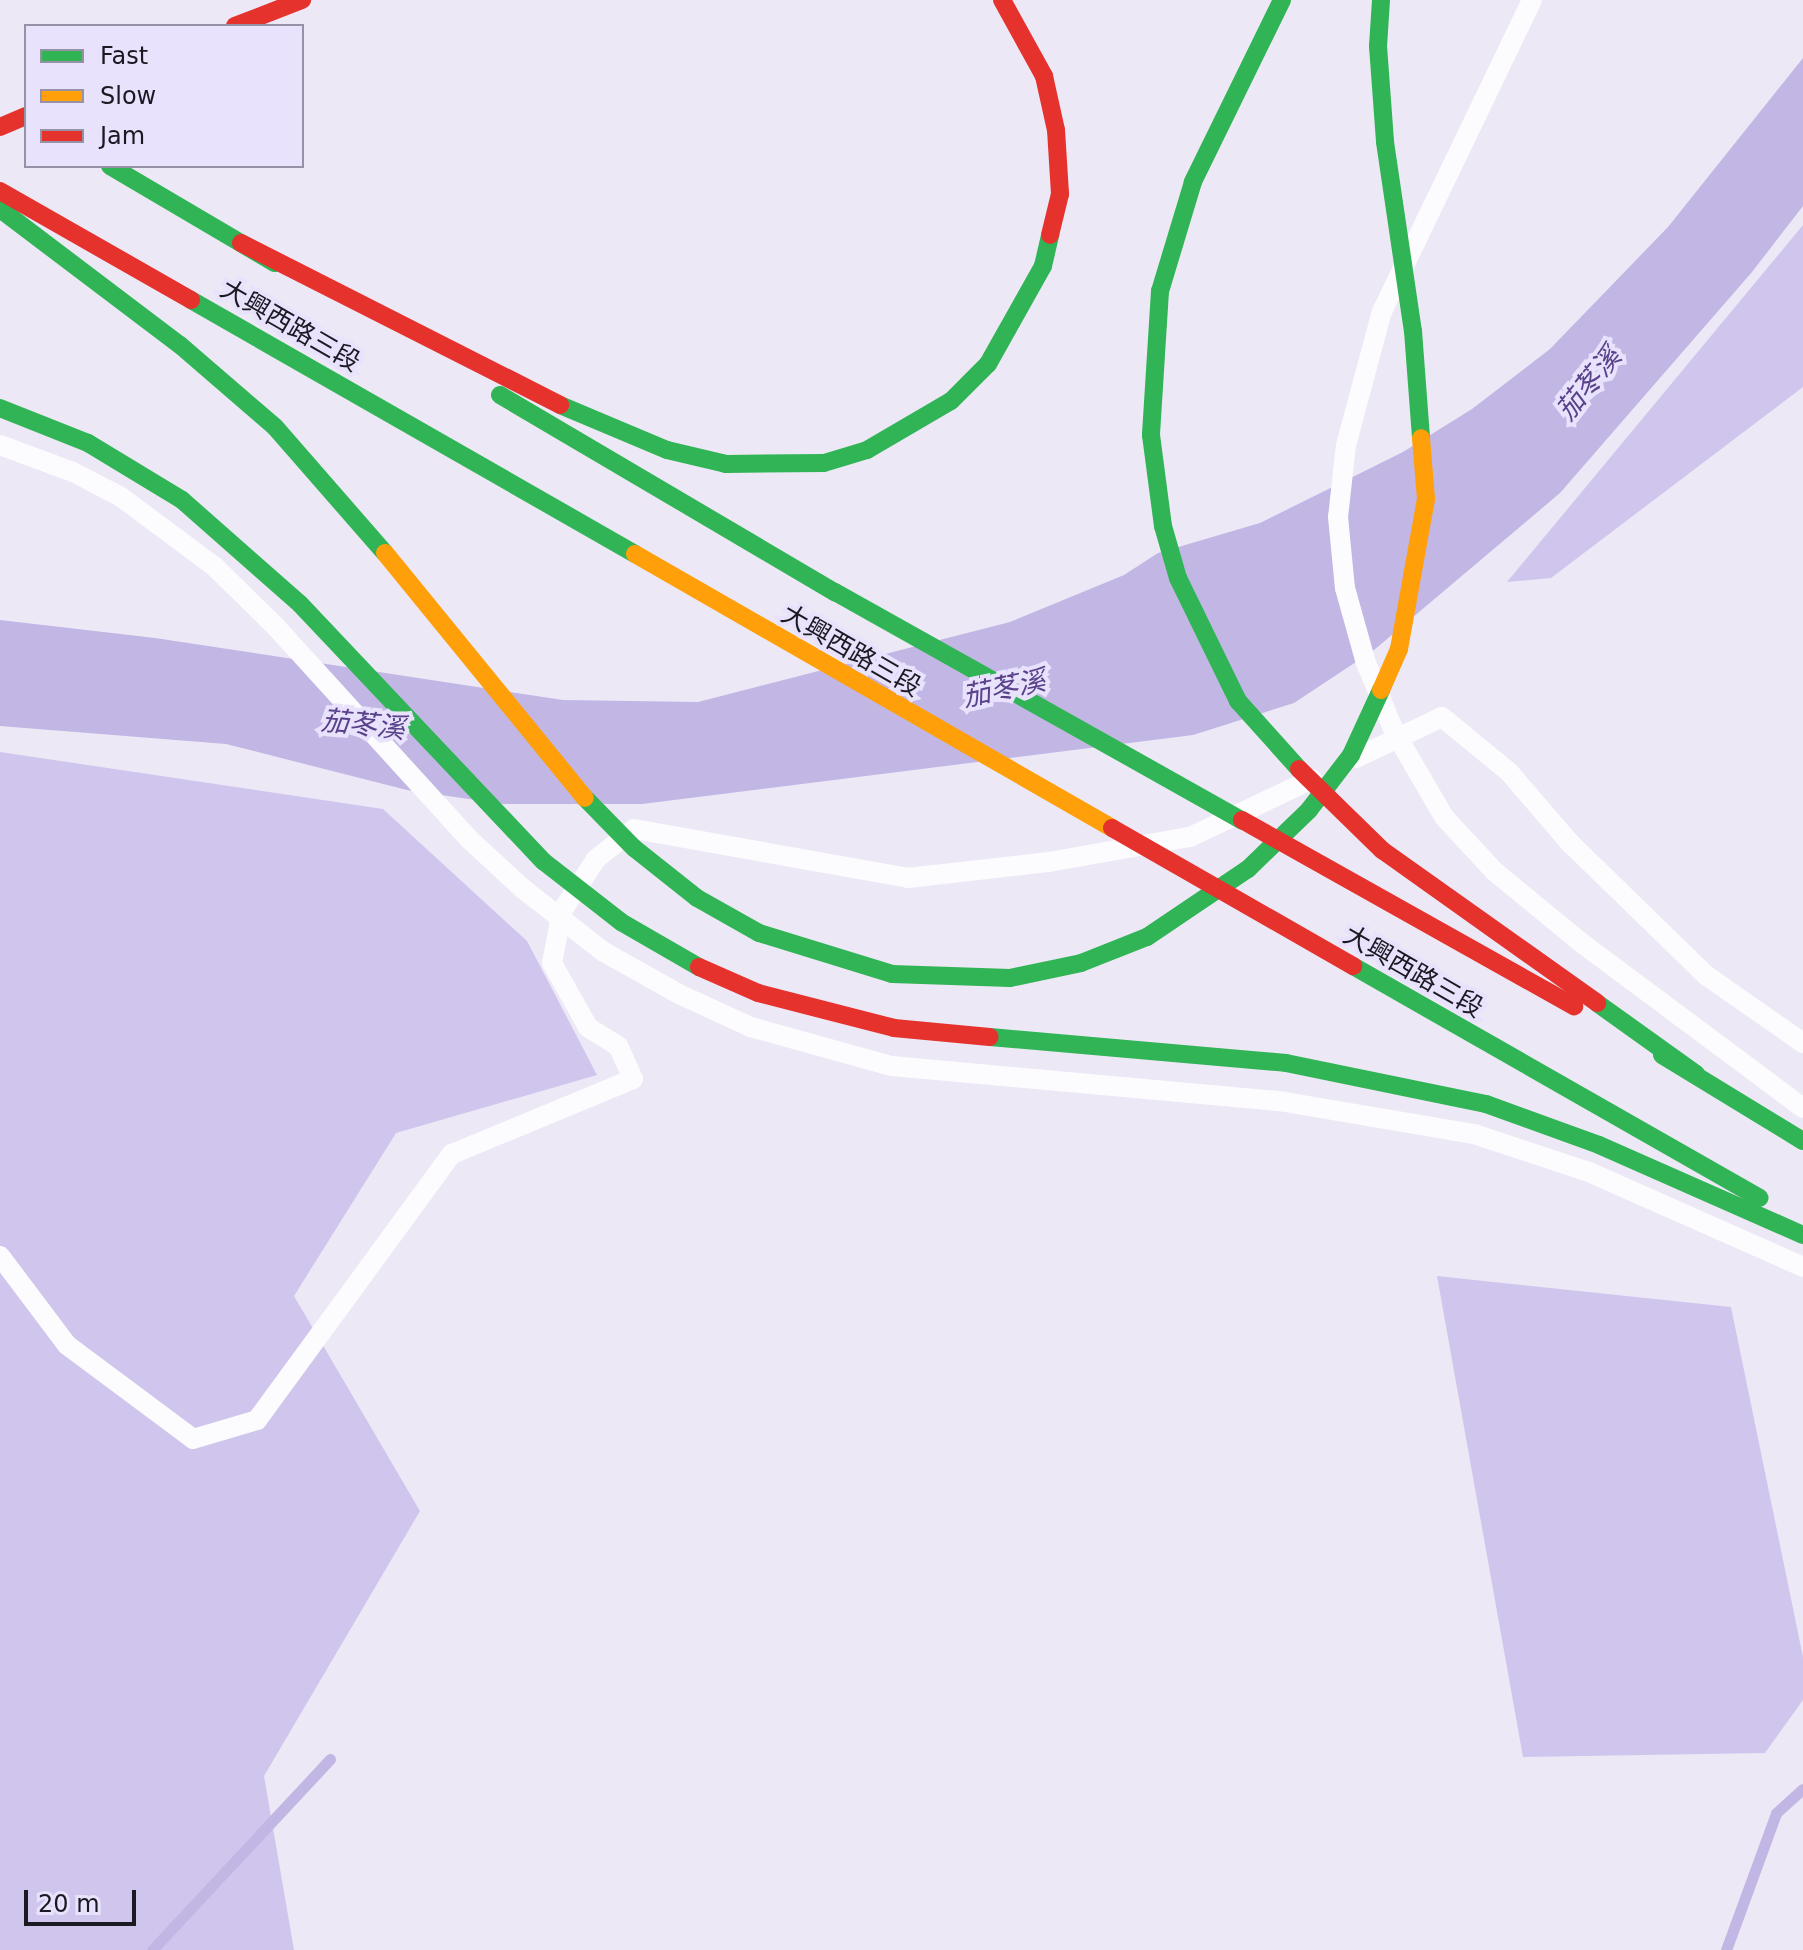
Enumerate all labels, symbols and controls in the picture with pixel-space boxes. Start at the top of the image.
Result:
legend [24,24,304,168]
text: Fast [100,42,148,70]
text: Slow [100,82,156,110]
text: Jam [100,122,145,150]
street label: 大興西路三段 [215,273,365,379]
water label: 茄苳溪 [1550,341,1628,427]
street label: 大興西路三段 [776,598,926,704]
water label: 茄苳溪 [959,664,1049,714]
water label: 茄苳溪 [319,704,407,746]
street label: 大興西路三段 [1338,919,1488,1025]
scale bar [28,1874,140,1924]
text: 20 m [38,1890,100,1918]

